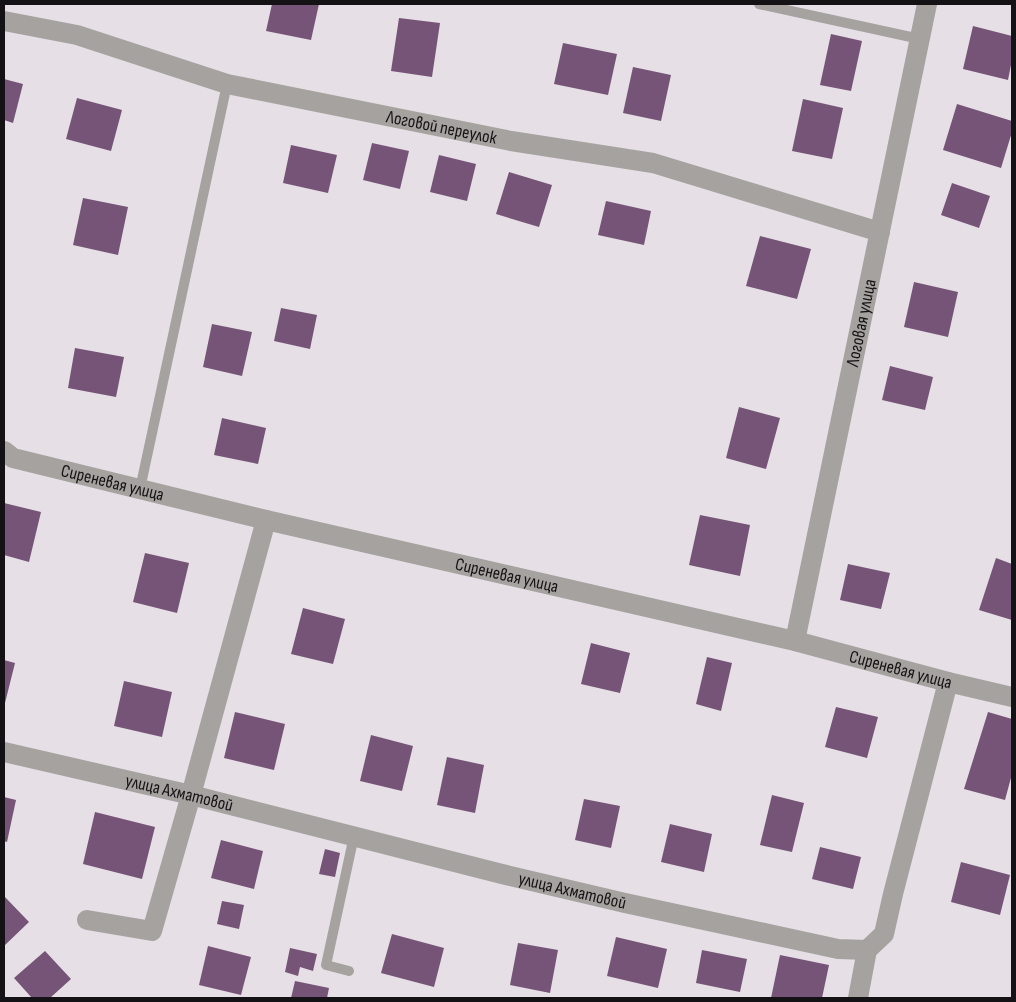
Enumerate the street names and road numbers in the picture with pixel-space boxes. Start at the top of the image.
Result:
street label: Логовой переулок [384,106,499,148]
street label: Логовая улица [841,277,880,369]
street label: Сиреневая улица [59,460,166,505]
street label: Сиреневая улица [453,553,561,597]
street label: Сиреневая улица [847,646,954,693]
street label: улица Ахматовой [123,770,235,816]
street label: улица Ахматовой [516,868,628,913]

